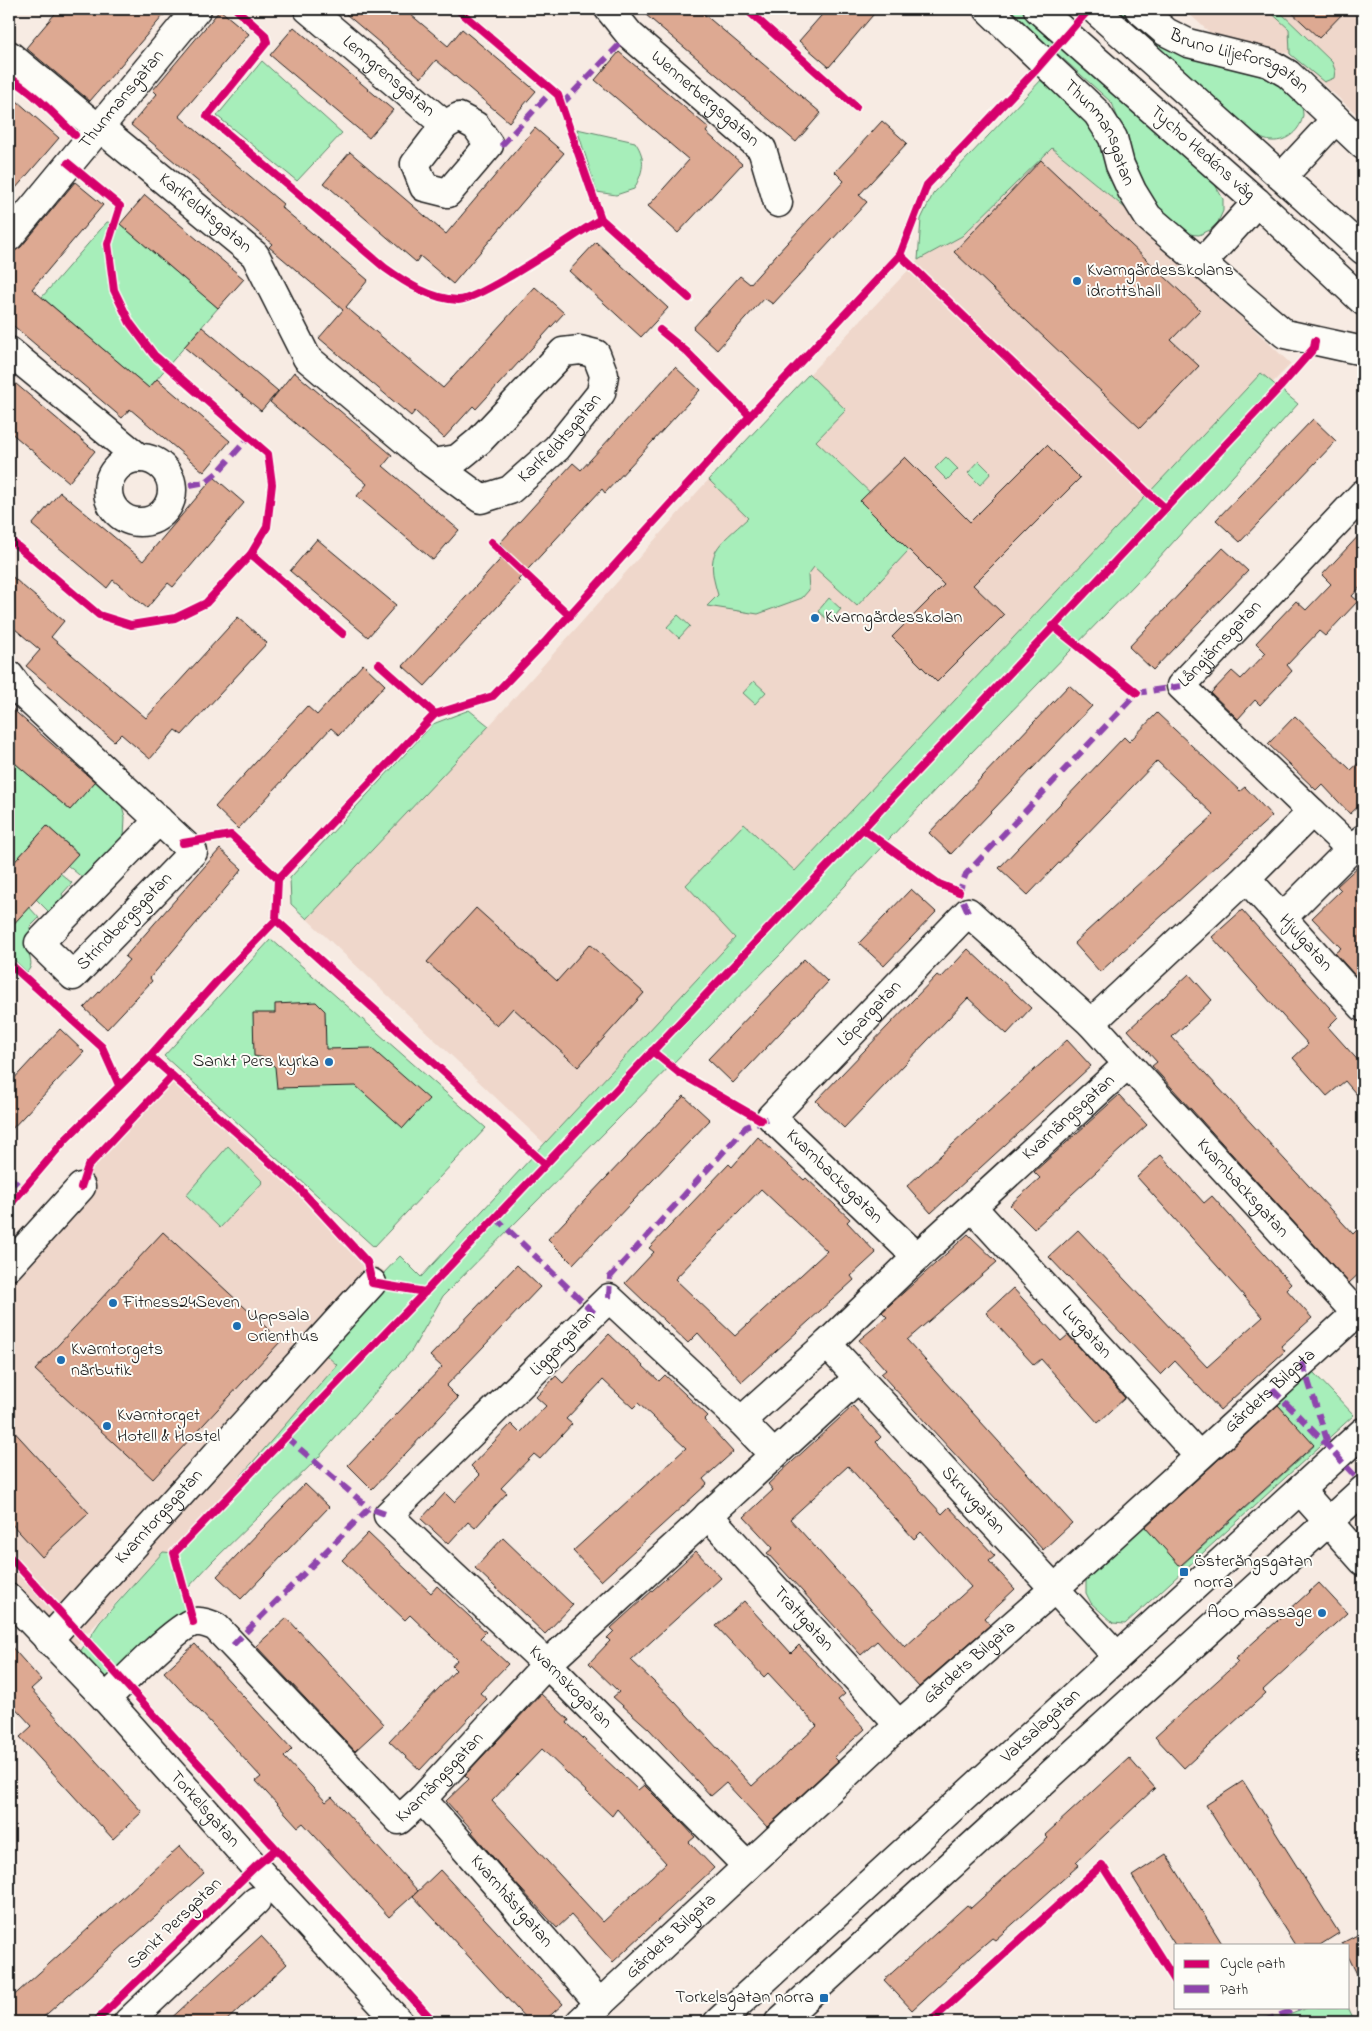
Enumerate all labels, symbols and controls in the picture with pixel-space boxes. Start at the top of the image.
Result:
street label: Bruno Liljeforsgatan [1164,22,1315,100]
street label: Lenngrensgatan [336,30,440,124]
street label: Thunmansgatan [73,44,171,155]
street label: Wennerbergsgatan [644,45,765,154]
street label: Thunmansgatan [1057,74,1141,190]
street label: Tycho Hedéns väg [1144,100,1261,208]
street label: Karlfeldtsgatan [152,167,257,260]
place label: Kvarngärdesskolans idrottshall [1087,258,1234,305]
marker: Kvarngärdesskolans idrottshall [1071,275,1083,287]
street label: Karlfeldtsgatan [512,388,609,490]
street label: Långjärnsgatan [1172,595,1269,694]
place label: Kvarngärdesskolan [825,605,963,632]
marker: Kvarngärdesskolan [809,612,821,624]
street label: Strindbergsgatan [71,867,180,978]
street label: Hjulgatan [1272,909,1338,978]
street label: Löpargatan [832,975,908,1053]
place label: Sankt Pers kyrka [193,1049,319,1075]
marker: Sankt Pers kyrka [323,1056,335,1068]
street label: Kvarnängsgatan [1017,1069,1121,1167]
street label: Kvarnbacksgatan [779,1124,889,1231]
street label: Kvarnbacksgatan [1190,1133,1295,1244]
place label: Fitness24Seven [122,1290,240,1316]
marker: Fitness24Seven [107,1297,119,1309]
street label: Lurgatan [1055,1299,1118,1365]
place label: Uppsala Orienthus [247,1303,319,1350]
street label: Liggargatan [524,1305,603,1384]
marker: Uppsala Orienthus [231,1320,243,1332]
place label: Kvarntorgets närbutik [71,1337,163,1384]
street label: Gärdets Bilgata [1219,1343,1322,1440]
marker: Kvarntorgets närbutik [55,1354,67,1366]
place label: Kvarntorget Hotell & Hostel [117,1403,220,1450]
marker: Kvarntorget Hotell & Hostel [101,1420,113,1432]
street label: Skruvgatan [934,1461,1011,1541]
street label: Kvarntorgsgatan [109,1464,210,1571]
place label: Österängsgatan norra [1194,1549,1313,1596]
marker: Österängsgatan norra [1178,1566,1190,1578]
street label: Trattgatan [766,1581,840,1658]
place label: AoO massage [1207,1600,1313,1627]
marker: AoO massage [1316,1607,1328,1619]
street label: Gärdets Bilgata [918,1615,1022,1711]
street label: Kvarnskogatan [522,1640,618,1735]
street label: Vaksalagatan [995,1683,1087,1770]
street label: Kvarnängsgatan [390,1727,490,1830]
street label: Torkelsgatan [163,1765,246,1854]
street label: Kvarnhästgatan [464,1850,559,1954]
street label: Sankt Persgatan [122,1872,229,1977]
street label: Gärdets Bilgata [620,1888,723,1986]
legend [1174,1944,1350,2008]
text: Cycle path [1220,1953,1285,1976]
text: Path [1220,1979,1248,2001]
place label: Torkelsgatan norra [675,1985,814,2012]
marker: Torkelsgatan norra [818,1992,830,2004]

